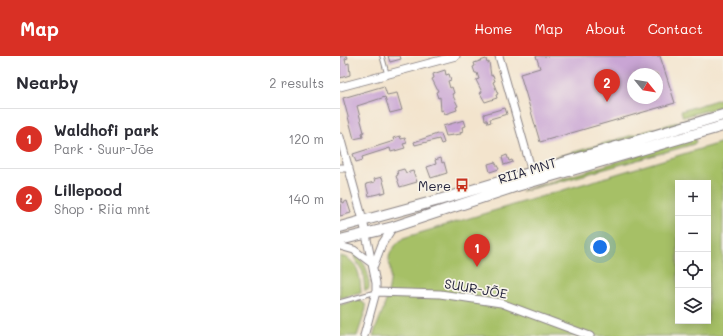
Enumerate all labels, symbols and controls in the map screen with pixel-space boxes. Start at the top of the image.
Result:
text: Map [20,16,59,41]
text: Home [474,19,512,38]
text: Map [534,19,563,38]
text: About [585,19,626,38]
text: Contact [648,19,703,38]
north arrow [627,68,663,104]
pin: 2 [594,69,620,102]
text: Nearby [16,71,78,93]
text: 2 results [269,74,324,91]
text: Waldhofi park [54,120,159,140]
text: 1 [26,130,32,147]
text: 120 m [288,130,324,147]
text: Park · Suur-Jõe [54,140,154,157]
street label: RIIA MNT [496,153,558,187]
place label: Mere [418,177,451,194]
bus stop icon: Mere [454,177,470,193]
text: Lillepood [54,180,122,200]
map controls [675,180,711,324]
button: + [675,180,711,216]
text: 2 [25,190,33,207]
text: 140 m [288,190,324,207]
text: Shop · Riia mnt [54,200,150,217]
button: − [675,216,711,252]
pin: 1 [464,234,490,267]
your location [590,237,610,257]
button: locate [675,252,711,288]
street label: SUUR-JÕE [443,274,509,302]
button: layers [675,288,711,324]

